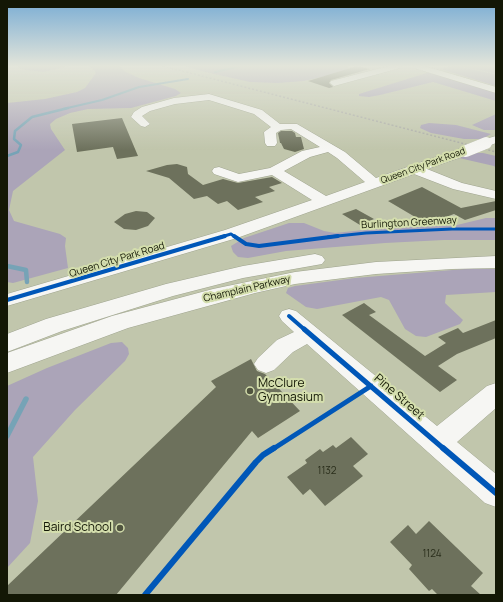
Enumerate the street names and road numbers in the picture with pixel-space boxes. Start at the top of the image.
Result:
street label: Queen City Park Road [379,146,467,186]
street label: Burlington Greenway [361,215,457,231]
street label: Queen City Park Road [68,240,166,280]
street label: Champlain Parkway [202,273,292,305]
street label: Pine Street [371,371,427,423]

